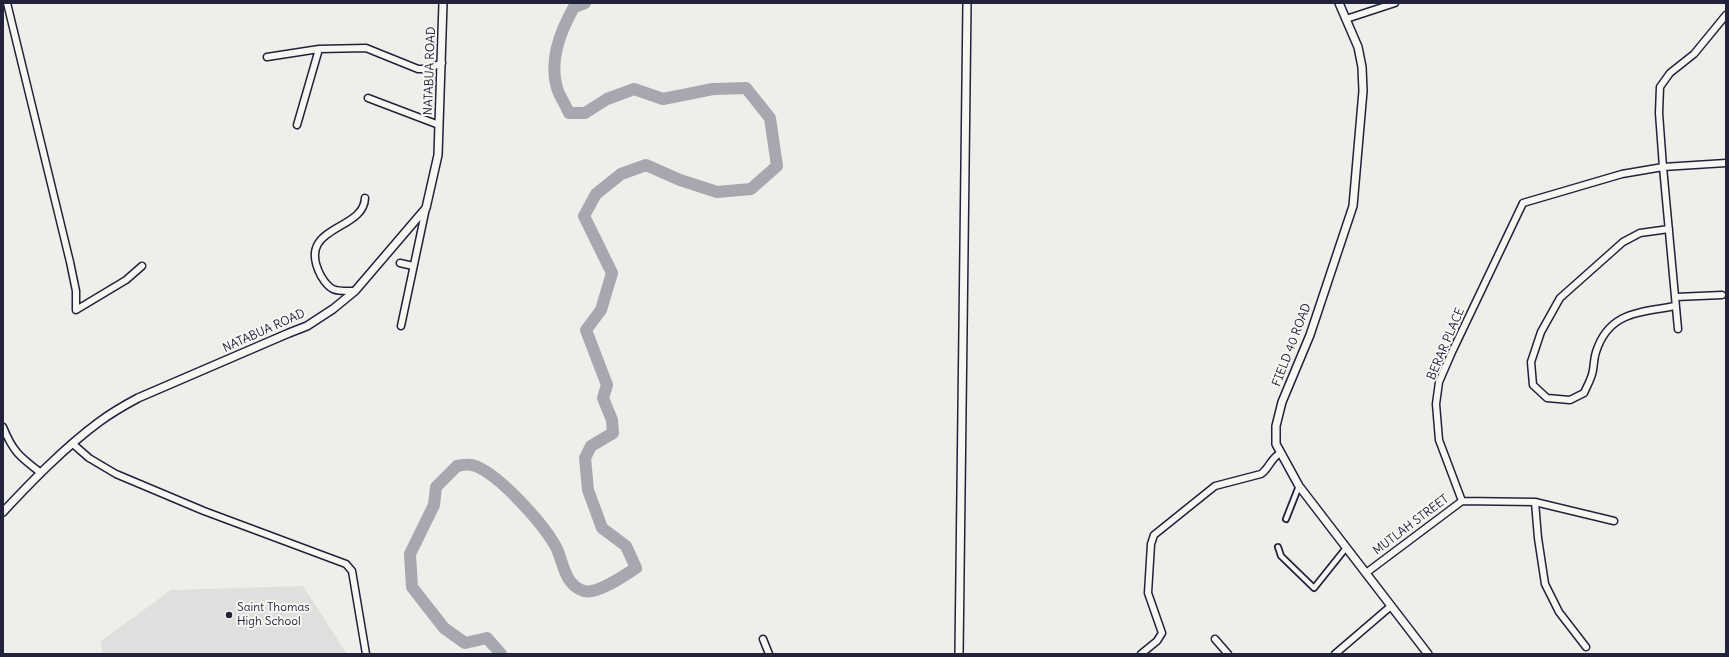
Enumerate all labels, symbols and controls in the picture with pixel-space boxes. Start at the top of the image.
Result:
street label: NATABUA ROAD [421,26,439,116]
street label: FIELD 40 ROAD [1270,301,1314,389]
street label: NATABUA ROAD [221,306,307,356]
street label: BERAR PLACE [1424,306,1468,382]
street label: MUTLAH STREET [1370,492,1452,558]
place label: Saint Thomas High School [237,601,310,629]
marker: Saint Thomas High School [224,610,234,620]

